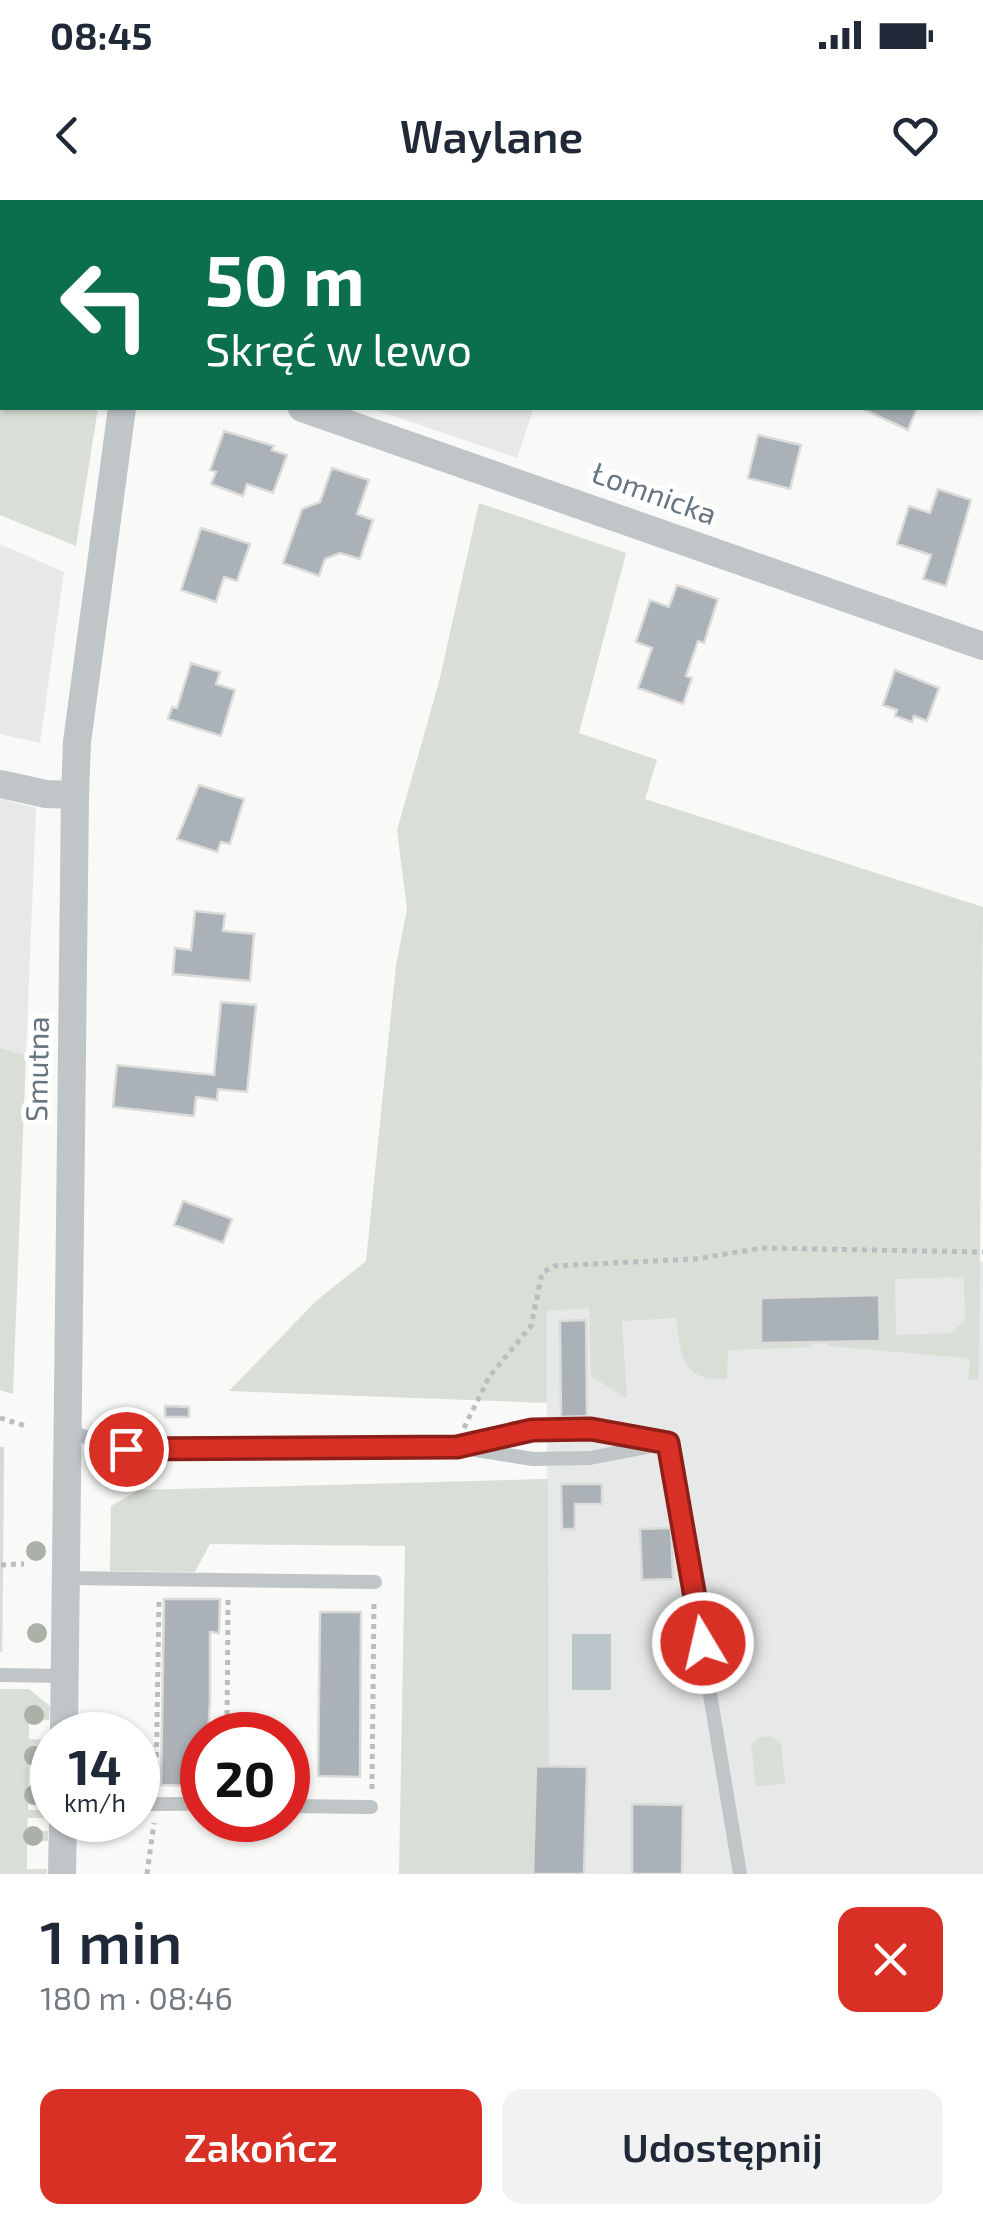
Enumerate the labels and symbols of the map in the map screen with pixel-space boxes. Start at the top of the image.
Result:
street label: Łomnicka [587,453,722,531]
street label: Smutna [17,1016,55,1122]
pin [84,1407,169,1492]
position arrow [651,1591,755,1695]
speed limit sign: 20 [180,1712,310,1842]

